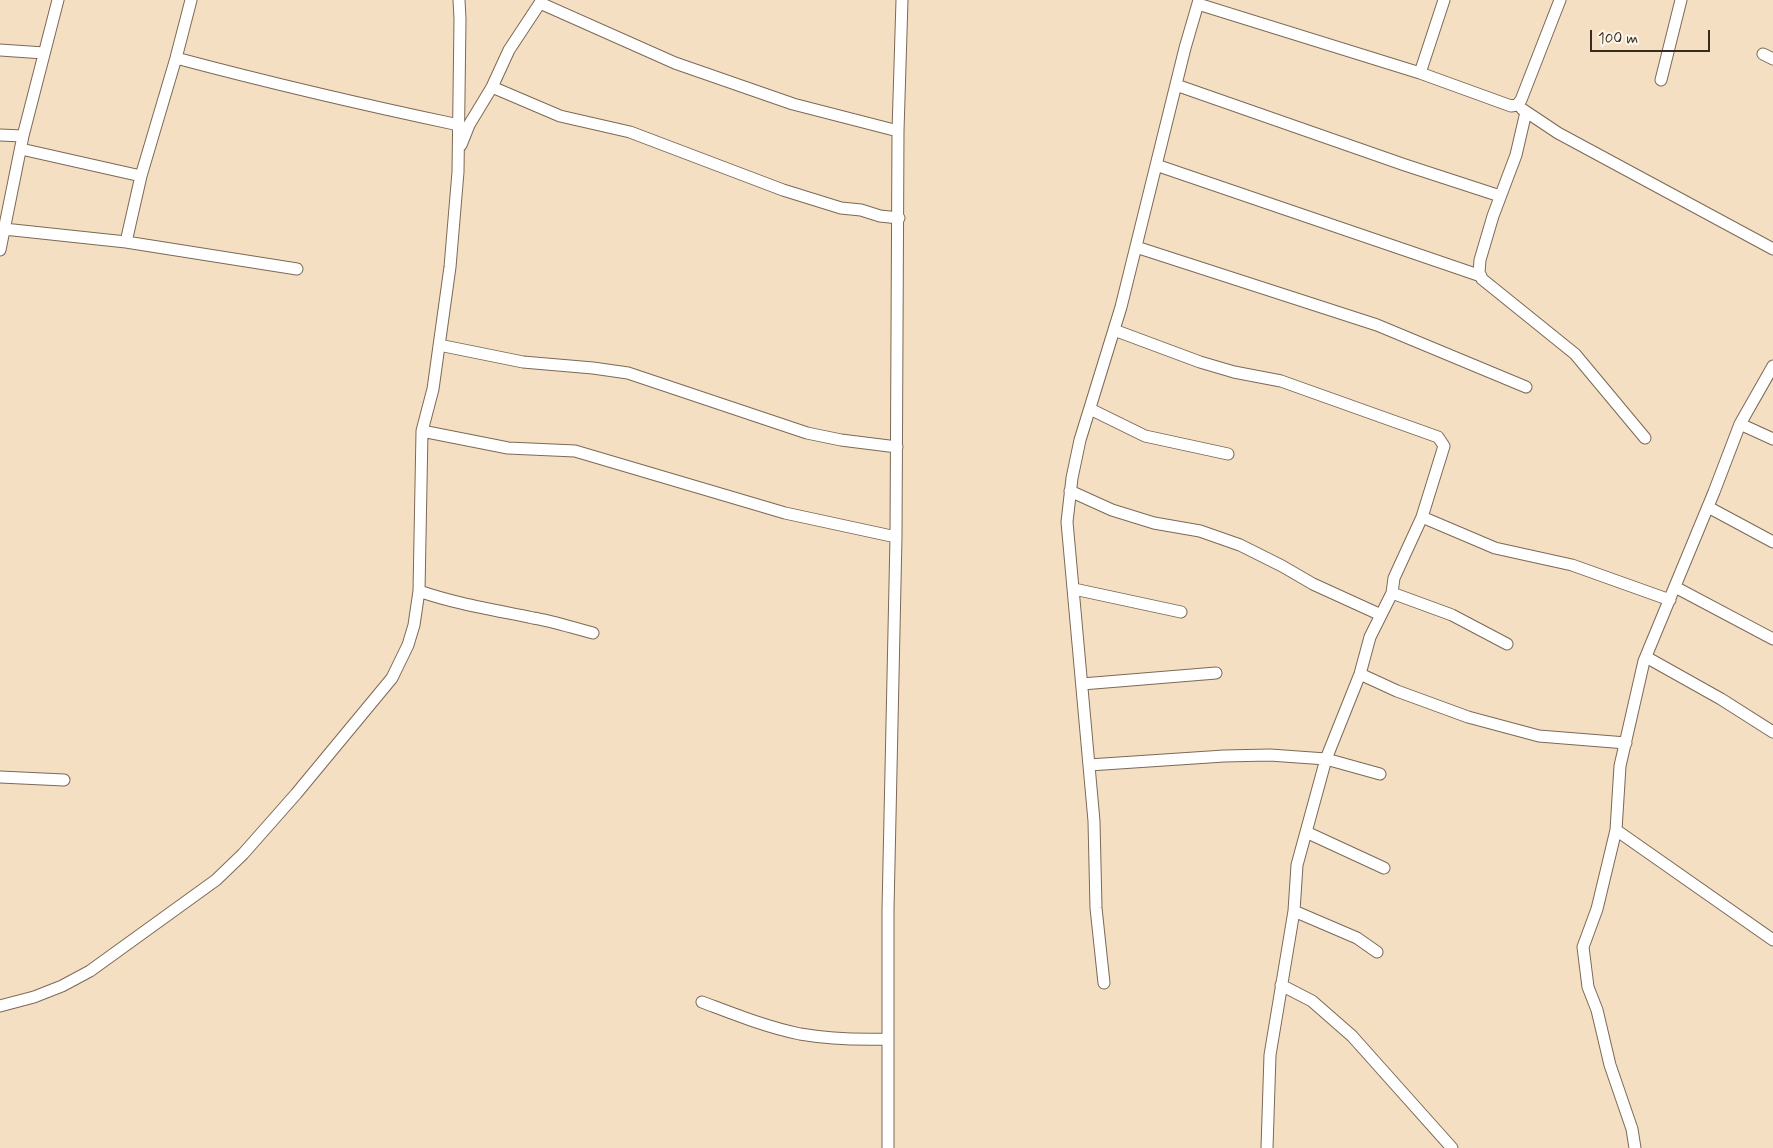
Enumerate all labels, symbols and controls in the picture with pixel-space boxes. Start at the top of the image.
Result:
scale bar [1593,20,1713,52]
text: 100 m [1598,29,1638,49]

